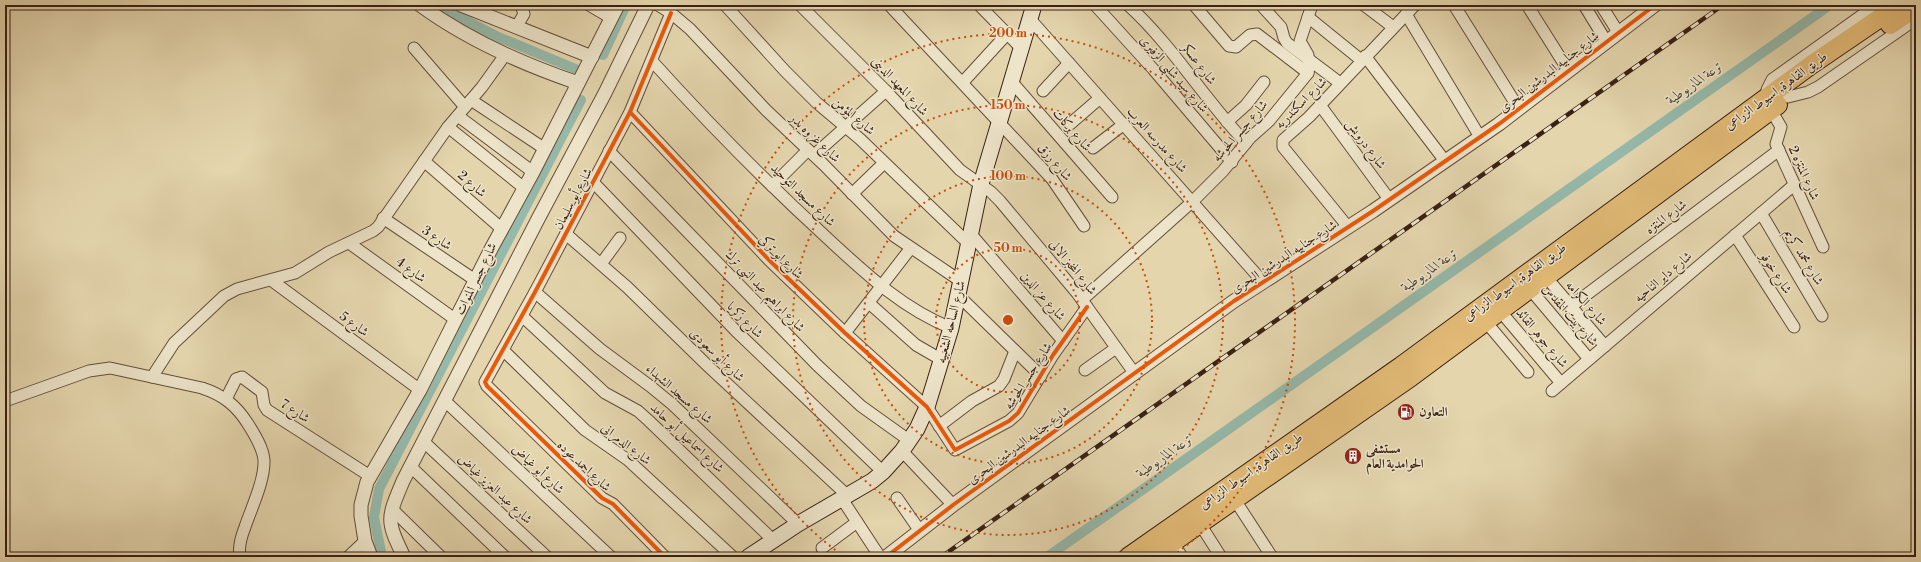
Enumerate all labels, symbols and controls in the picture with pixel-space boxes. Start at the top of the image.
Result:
text: 200 m [989,26,1027,41]
street label: شارع جنابيه البدرشين البحرى [1496,28,1604,119]
street label: شارع سيد شلبى الزفيرى [1134,32,1212,118]
street label: شارع عسكر [1175,39,1220,90]
street label: طريق القاهرة, اسيوط الزراعى [1722,49,1830,133]
street label: شارع المعهد الدينى [866,53,932,121]
water label: ترعة الماريوطية [1662,57,1727,110]
street label: شارع اسكندريه [1272,74,1332,134]
street label: شارع المؤمن [828,93,878,141]
street label: شارع جسر الحوشه [1209,97,1273,167]
text: 150 m [991,98,1025,113]
street label: شارع مدرسه العرب [1121,104,1191,178]
street label: شارع بركات [1047,105,1095,157]
street label: شارع غزوه بدر [783,109,844,168]
street label: شارع درويش [1340,116,1389,174]
street label: شارع رزق [1032,140,1075,186]
street label: شارع المنتزه 2 [1782,143,1823,204]
street label: شارع مسجد التوحيد [765,160,839,232]
street label: شارع أبو سليمان [549,165,599,234]
street label: شارع 2 [452,167,490,203]
text: 100 m [990,169,1026,184]
street label: شارع المنتزه [1642,196,1692,240]
street label: شارع جنابيه البدرشين البحرى [1228,217,1342,300]
street label: شارع 3 [417,222,455,256]
street label: شارع محمد كريم [1778,226,1827,290]
street label: شارع ابو تركي [753,231,807,285]
street label: شارع المخبز الالى [1043,236,1100,300]
street label: شارع جسر المنوات [452,240,503,319]
street label: طريق القاهرة, اسيوط الزراعى [1461,240,1569,324]
text: 50 m [993,241,1023,256]
water label: ترعة الماريوطية [1397,244,1462,297]
street label: شارع ابراهيم عبد النبى ترك [718,247,808,339]
street label: شارع خوفو [1753,247,1795,299]
street label: شارع داير الناحيه [1631,248,1697,308]
street label: شارع 4 [391,254,429,289]
street label: شارع عز الدين [1015,268,1069,326]
street label: شارع الكرامه [1560,277,1610,331]
street label: شارع الساحه الشعبيه [933,279,972,366]
street label: شارع بيت المقدس [1536,281,1601,351]
street label: شارع زكريا [721,299,766,344]
street label: شارع جوهر القائد [1510,305,1571,373]
street label: شارع 5 [334,308,372,342]
centre of rings [1001,313,1015,327]
street label: شارع أبو سعودى [684,324,749,387]
street label: شارع جسر الحوشه [1000,340,1058,414]
street label: شارع مسجد الشهداء [640,361,716,430]
street label: شارع 7 [276,396,313,429]
street label: شارع اسماعيل أبو حامد [645,399,728,479]
street label: شارع جنابيه البدرشين البحرى [965,402,1075,490]
fuel station icon: التعاون [1396,402,1416,422]
place label: التعاون [1419,404,1448,420]
street label: شارع الدمرانى [596,419,654,471]
street label: طريق القاهرة, اسيوط الزراعى [1196,429,1306,513]
water label: ترعة الماريوطية [1132,430,1197,483]
street label: شارع احمد عوده [552,437,614,497]
street label: شارع أبو غياض [506,440,568,500]
place label: مستشفى الحوامدية العام [1365,441,1424,475]
building icon: مستشفى الحوامدية العام [1343,446,1363,466]
street label: شارع عبد العزيز غياض [452,450,535,530]

